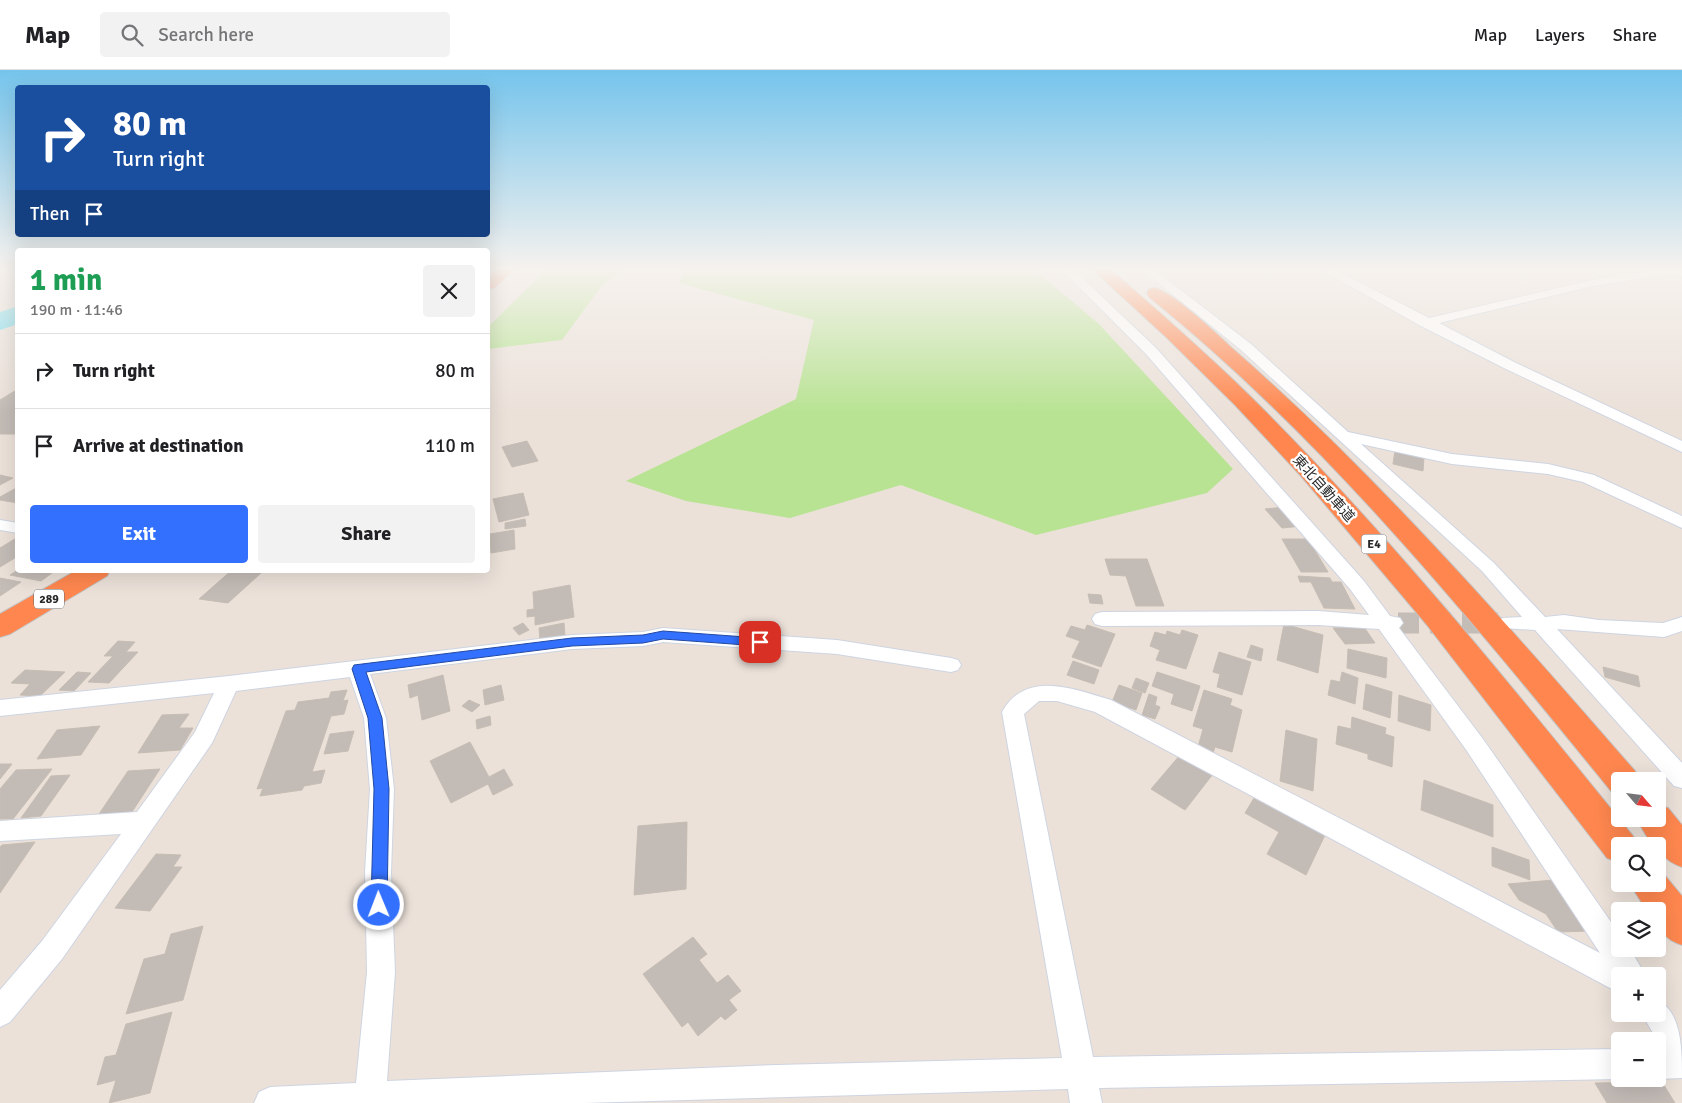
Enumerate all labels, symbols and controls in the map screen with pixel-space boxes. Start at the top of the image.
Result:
search box [100,12,450,57]
text: Map [25,20,70,50]
icon: search [118,21,146,49]
text: Search here [158,23,254,47]
text: Map [1474,24,1507,46]
text: Layers [1535,24,1585,46]
text: Share [1613,24,1657,46]
text: 80 m [113,102,187,145]
icon: right [30,105,95,170]
text: Turn right [113,145,205,172]
icon: arrive [80,200,108,228]
text: Then [30,202,70,226]
text: 1 min [30,262,102,299]
button: close [423,265,475,317]
text: 190 m · 11:46 [30,300,123,320]
icon: right [30,357,58,385]
text: Turn right [73,359,155,383]
text: 80 m [435,359,475,383]
icon: arrive [30,432,58,460]
text: Arrive at destination [73,434,244,458]
text: 110 m [425,434,475,458]
street label: 東北自動車道 [1289,451,1358,525]
button: Exit [30,505,248,563]
button: Share [258,505,475,563]
road number: E4 [1362,534,1386,554]
road number: 289 [34,590,64,608]
pin [739,621,781,663]
icon: arrive [746,628,774,656]
north arrow [1611,772,1666,828]
map controls [1611,772,1666,1087]
button: search [1611,837,1666,892]
position arrow [352,878,404,930]
button: layers [1611,902,1666,957]
button: + [1611,967,1666,1022]
button: − [1611,1032,1666,1087]

